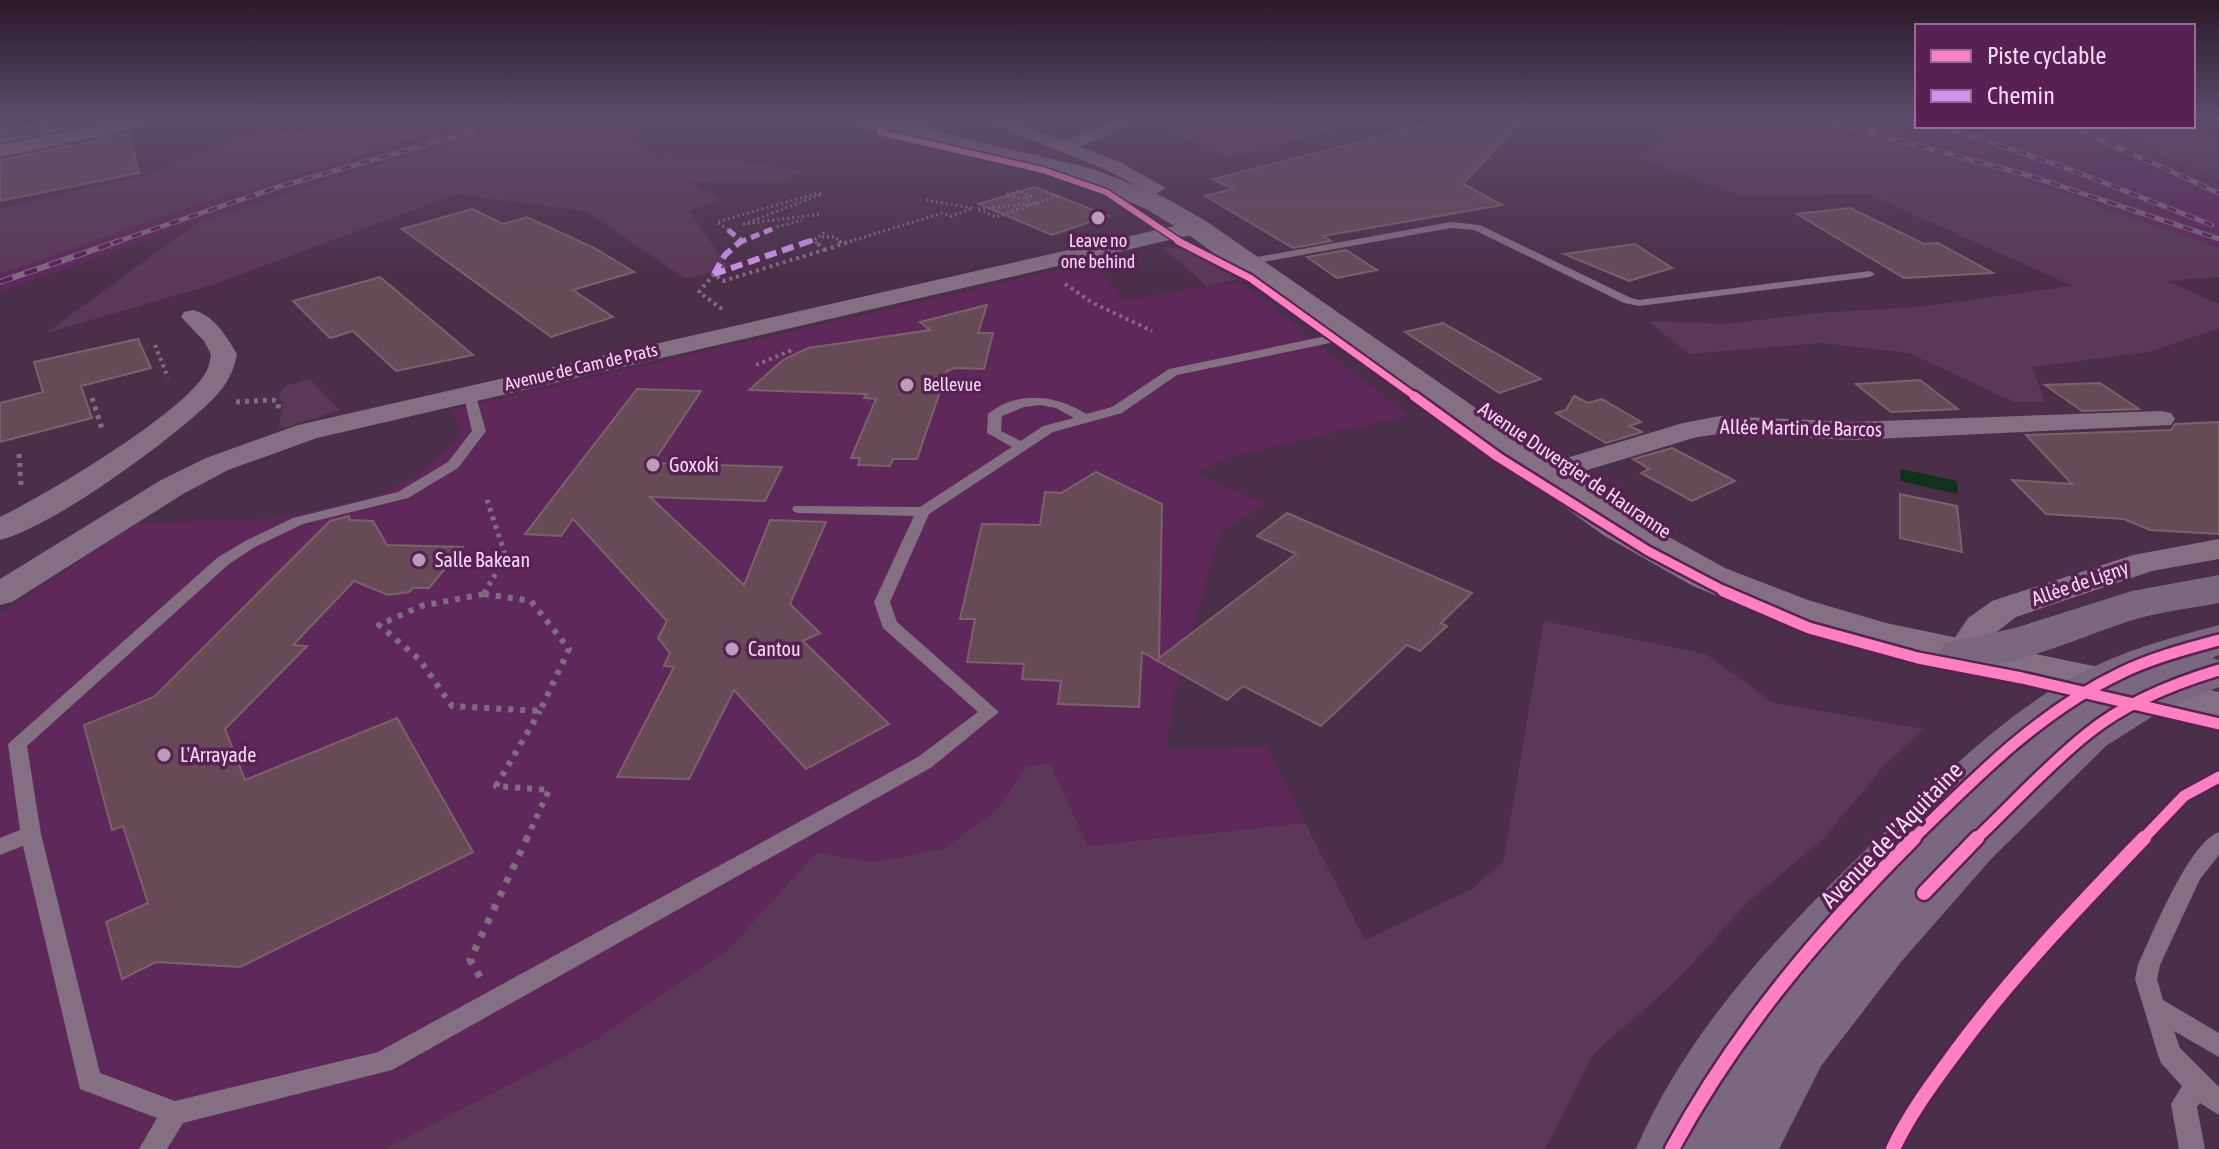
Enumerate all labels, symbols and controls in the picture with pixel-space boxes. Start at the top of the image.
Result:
legend [1915,24,2195,128]
text: Piste cyclable [1987,42,2106,69]
text: Chemin [1987,82,2055,109]
marker: Leave no one behind [1089,209,1107,227]
place label: Leave no one behind [1061,230,1135,272]
street label: Avenue de Cam de Prats [502,339,659,394]
place label: Bellevue [923,374,981,395]
marker: Bellevue [898,376,916,394]
street label: Avenue Duvergier de Hauranne [1475,396,1676,543]
street label: Allée Martin de Barcos [1720,415,1882,440]
place label: Goxoki [669,453,719,476]
marker: Goxoki [644,456,662,474]
place label: Salle Bakean [435,548,530,571]
marker: Salle Bakean [410,551,428,569]
street label: Allée de Ligny [2028,555,2131,610]
place label: Cantou [748,637,801,660]
marker: Cantou [723,640,741,658]
place label: L'Arrayade [180,743,256,766]
marker: L'Arrayade [155,746,173,764]
street label: Avenue de l'Aquitaine [1815,756,1968,913]

